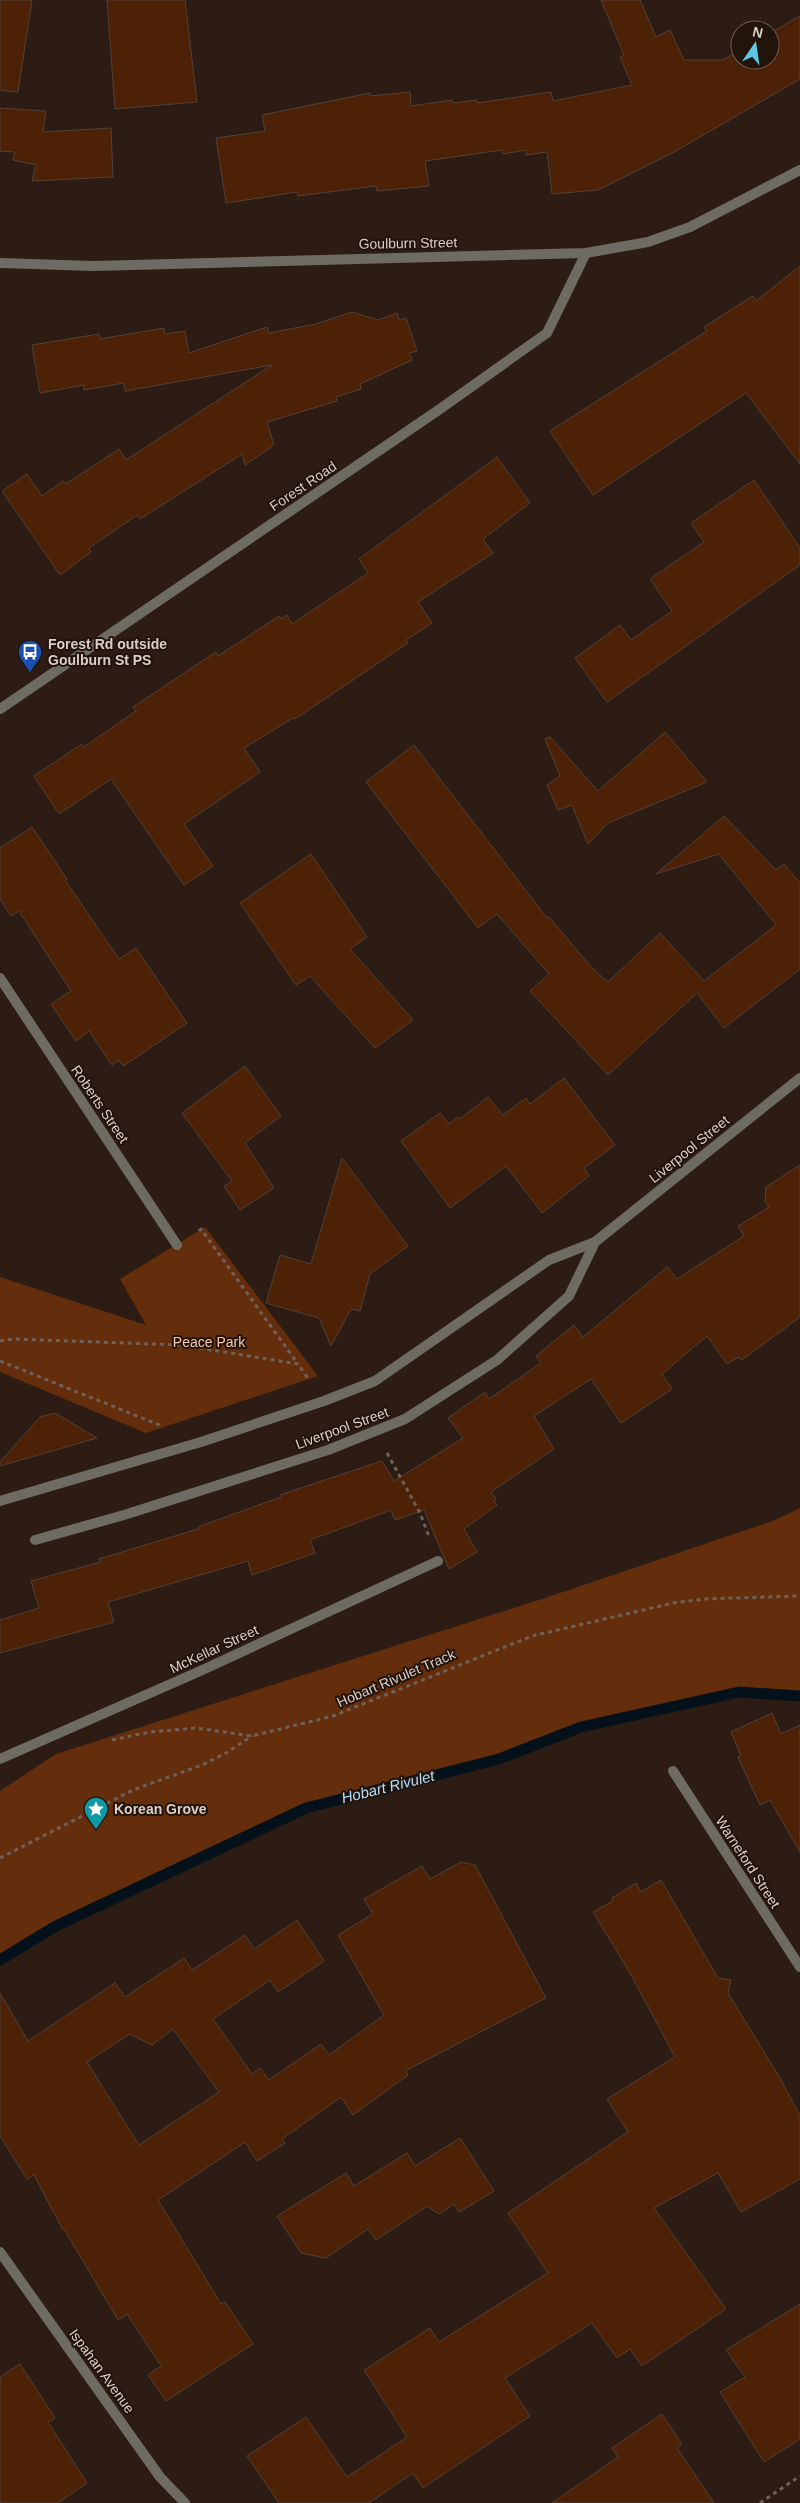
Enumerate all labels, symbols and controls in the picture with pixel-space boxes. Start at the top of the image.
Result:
north arrow [730,20,780,70]
text: N [751,23,765,41]
street label: Goulburn Street [358,234,458,252]
street label: Forest Road [267,458,339,514]
place label: Forest Rd outside Goulburn St PS [48,636,167,668]
bus stop icon: Forest Rd outside Goulburn St PS [17,639,43,673]
street label: Roberts Street [68,1062,132,1146]
street label: Liverpool Street [646,1112,732,1186]
park label: Peace Park [173,1334,246,1350]
street label: Liverpool Street [293,1404,391,1452]
street label: McKellar Street [167,1621,261,1676]
street label: Hobart Rivulet Track [335,1645,458,1710]
water label: Hobart Rivulet [340,1767,437,1806]
place icon: Korean Grove [83,1796,109,1830]
place label: Korean Grove [114,1801,207,1817]
street label: Warneford Street [712,1813,784,1911]
street label: Ispahan Avenue [66,2326,138,2416]

